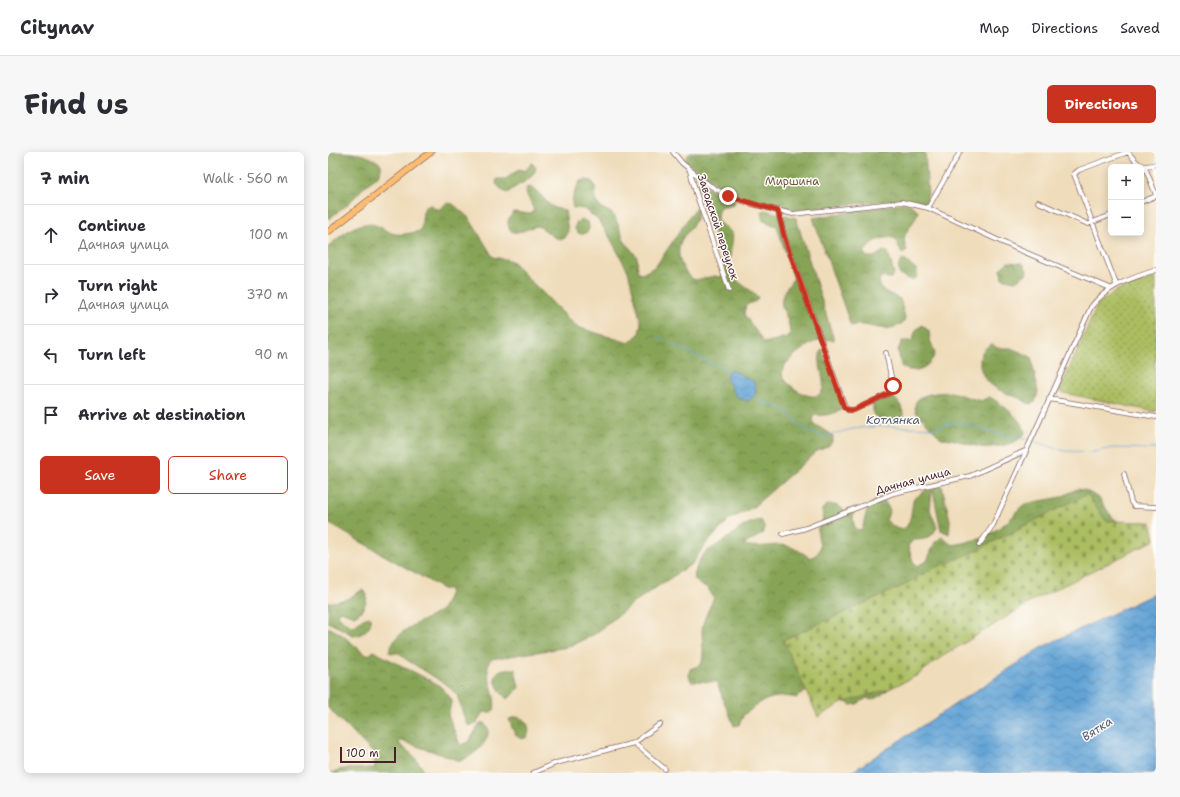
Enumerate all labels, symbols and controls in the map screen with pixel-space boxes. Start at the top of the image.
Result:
text: Citynav [20,15,94,40]
text: Map [980,19,1010,37]
text: Directions [1032,19,1098,37]
text: Saved [1120,19,1160,37]
text: Find us [24,85,129,123]
button: Directions [1047,85,1156,123]
map controls [1108,164,1144,236]
button: + [1108,164,1144,200]
text: 7 min [40,167,90,189]
text: Walk · 560 m [203,170,288,187]
street label: Заводской переулок [694,172,742,282]
park label: Миршина [765,174,819,189]
route end [719,187,737,205]
button: − [1108,200,1144,236]
text: Continue [78,216,146,236]
icon: ahead [40,224,62,246]
text: 100 m [249,226,288,243]
text: Дачная улица [78,236,169,253]
text: Turn right [78,276,158,296]
icon: right [40,284,62,306]
text: 370 m [246,286,288,303]
text: Дачная улица [78,296,169,313]
icon: left [40,344,62,366]
text: Turn left [78,345,146,365]
text: 90 m [254,346,288,363]
route start [884,377,902,395]
icon: arrive [40,404,62,426]
text: Arrive at destination [78,405,246,425]
water label: Котлянка [866,412,920,428]
button: Save [40,456,160,494]
button: Share [168,456,288,494]
street label: Дачная улица [874,464,952,498]
water label: Вятка [1079,713,1115,745]
scale bar [340,745,396,764]
text: 100 m [346,746,379,761]

